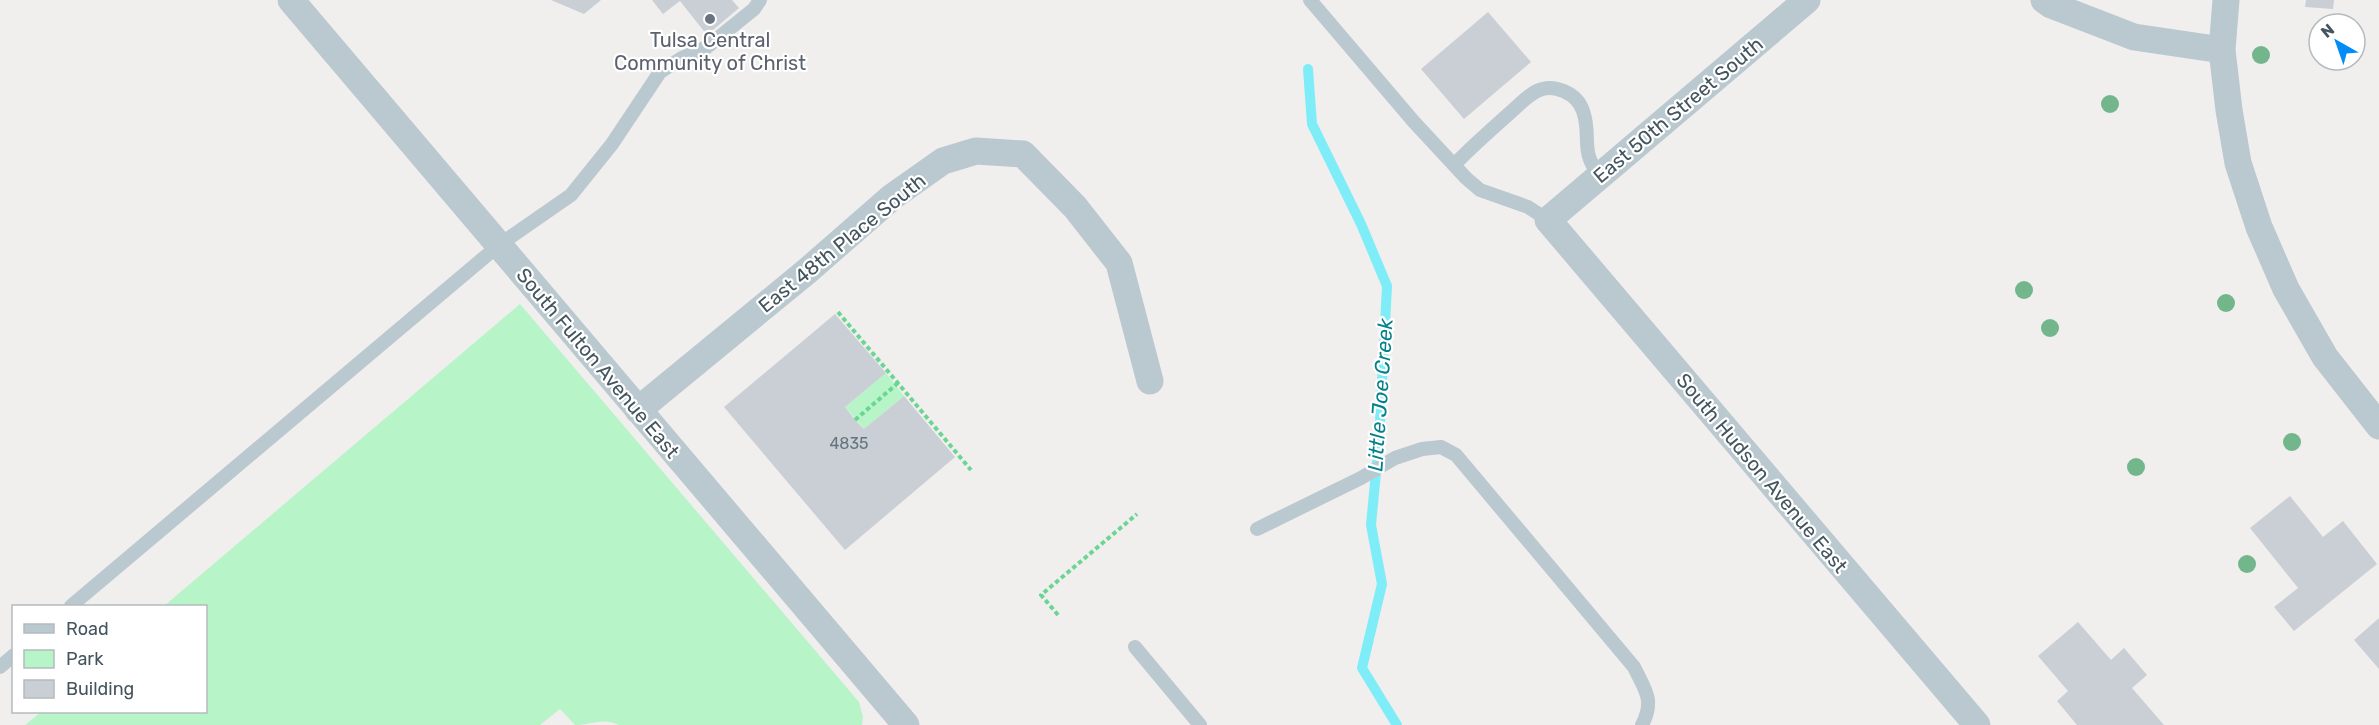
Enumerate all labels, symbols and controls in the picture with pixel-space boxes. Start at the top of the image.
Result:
marker: Tulsa Central Community of Christ [703,12,717,26]
north arrow [2307,12,2367,72]
text: N [2317,20,2338,42]
place label: Tulsa Central Community of Christ [614,28,806,75]
street label: East 50th Street South [1588,32,1768,188]
street label: East 48th Place South [754,168,930,318]
street label: South Fulton Avenue East [511,263,685,463]
water label: Little Joe Creek [1362,317,1398,472]
street label: South Hudson Avenue East [1671,368,1853,578]
house number: 4835 [829,434,869,453]
legend [12,605,207,713]
text: Road [66,618,109,640]
text: Park [66,648,104,670]
text: Building [66,678,134,700]

